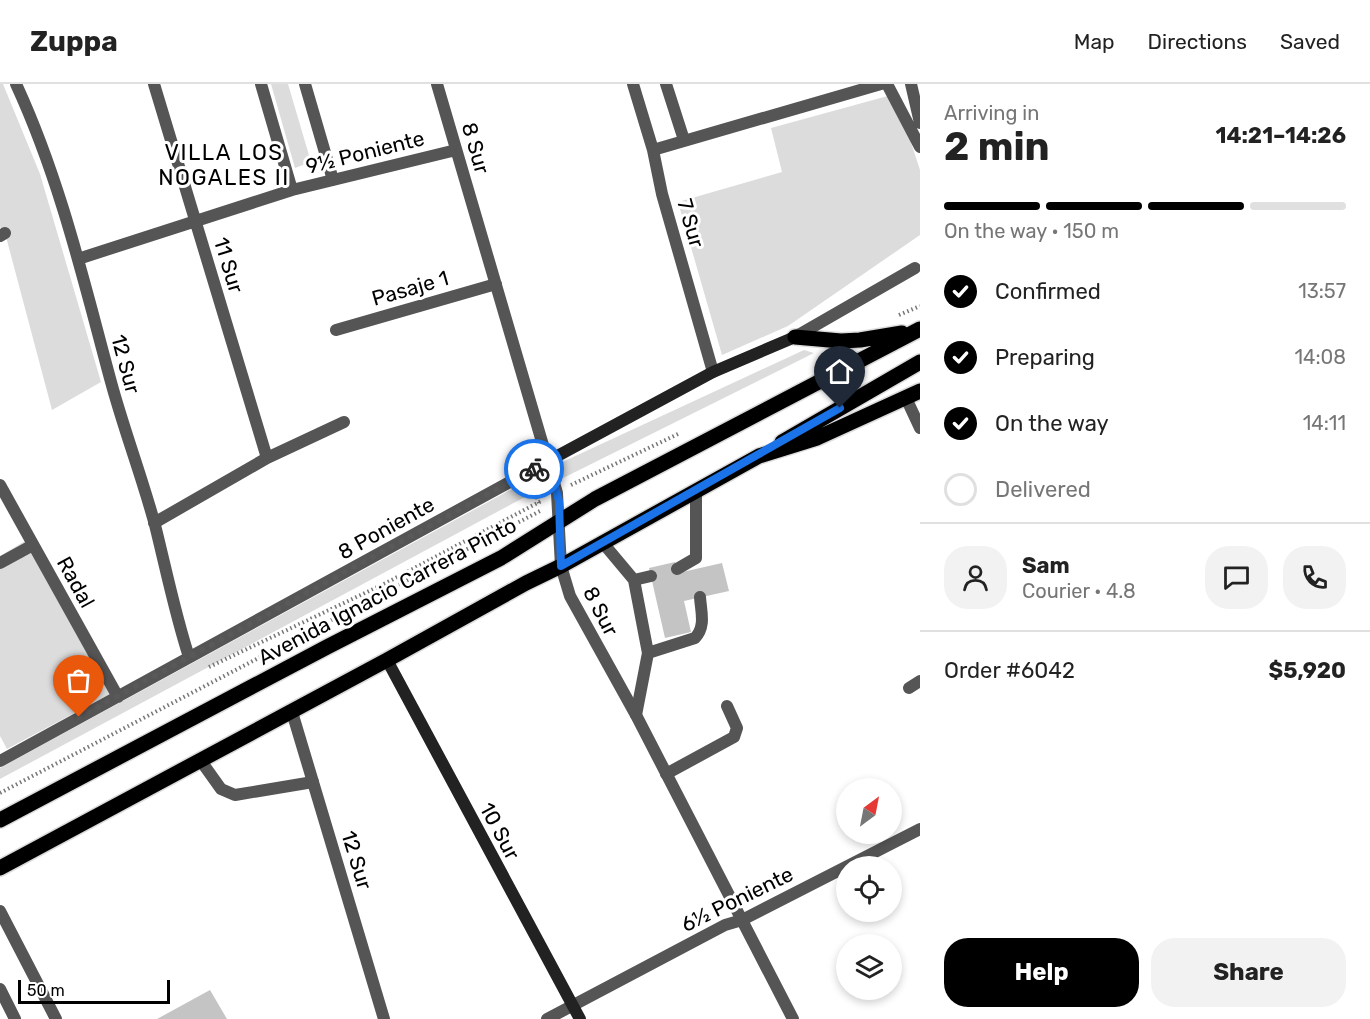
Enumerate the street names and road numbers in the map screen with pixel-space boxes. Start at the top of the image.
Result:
street label: 8 Sur [457,119,495,177]
street label: 9½ Poniente [303,125,427,179]
street label: 7 Sur [672,196,710,250]
street label: 11 Sur [209,234,249,296]
street label: Pasaje 1 [369,265,451,311]
street label: 12 Sur [106,332,146,396]
street label: 8 Poniente [334,491,438,565]
street label: Avenida Ignacio Carrera Pinto [254,512,520,670]
street label: Radal [52,552,100,612]
street label: 8 Sur [578,582,624,640]
street label: 10 Sur [475,798,525,864]
street label: 12 Sur [336,828,378,892]
street label: 6½ Poniente [677,861,797,937]

